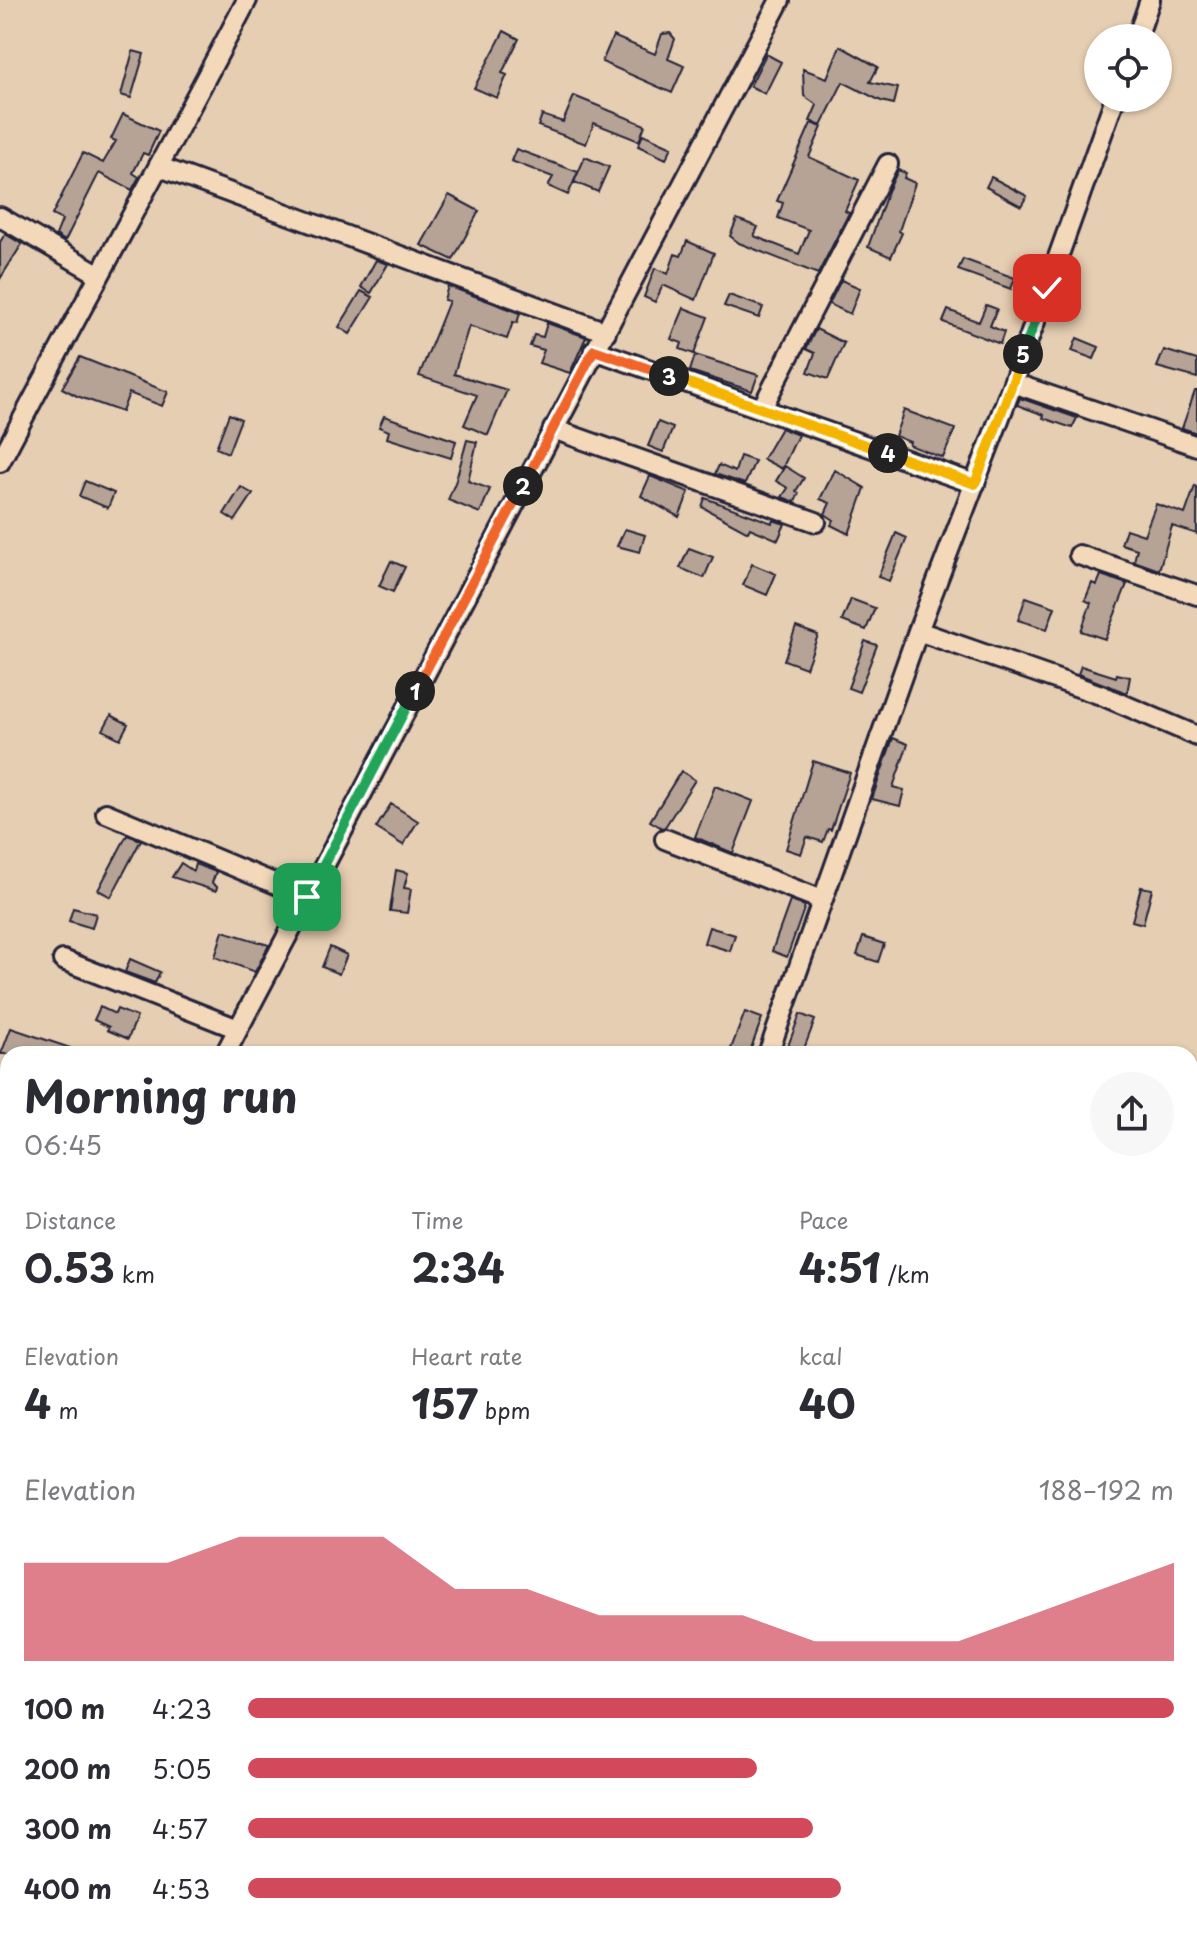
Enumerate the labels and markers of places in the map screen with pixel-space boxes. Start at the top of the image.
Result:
pin [1013,254,1081,322]
pin: 5 [1003,334,1043,374]
pin: 3 [649,356,689,396]
pin: 4 [868,433,908,473]
pin: 2 [503,466,543,506]
pin: 1 [395,671,435,711]
pin [273,863,341,931]

